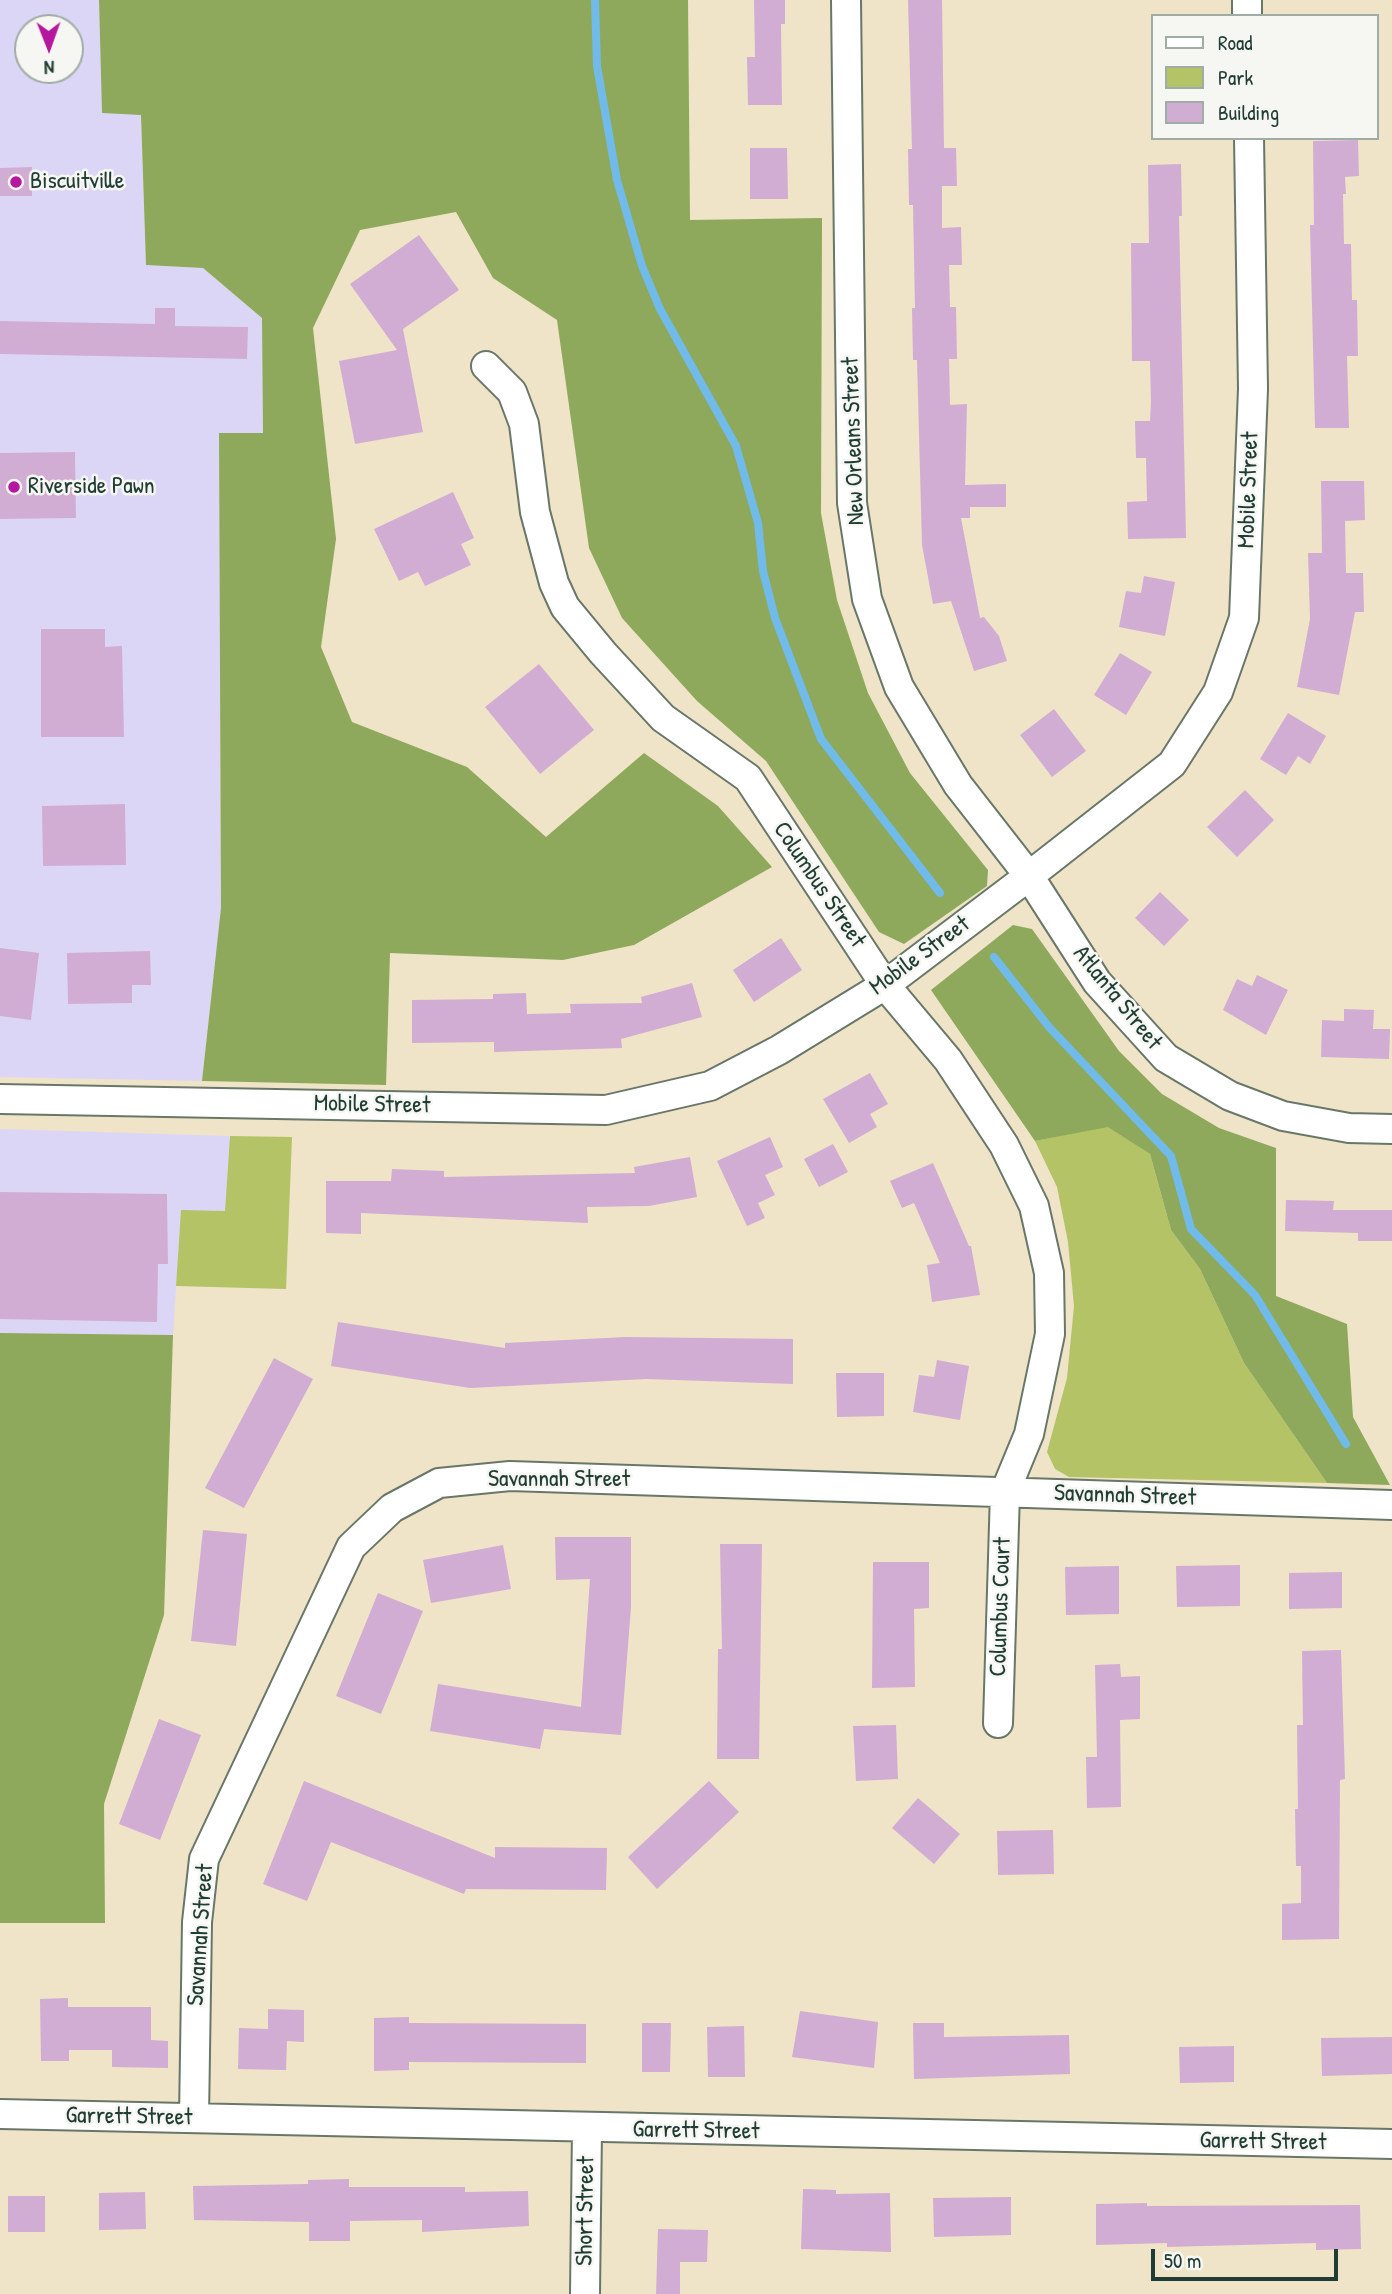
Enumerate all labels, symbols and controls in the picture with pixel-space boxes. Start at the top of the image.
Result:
north arrow [14,14,84,84]
legend [1150,14,1378,140]
text: Road [1218,28,1252,57]
text: N [44,55,55,81]
text: Park [1218,63,1253,92]
text: Building [1218,98,1279,127]
place label: Biscuitville [30,168,124,196]
marker: Biscuitville [8,174,24,190]
street label: New Orleans Street [837,356,871,526]
street label: Mobile Street [1233,431,1265,549]
place label: Riverside Pawn [28,473,155,501]
marker: Riverside Pawn [6,479,22,495]
street label: Columbus Street [766,817,872,953]
street label: Mobile Street [864,910,976,1002]
street label: Atlanta Street [1066,940,1168,1056]
street label: Mobile Street [313,1090,431,1120]
street label: Savannah Street [488,1466,630,1494]
street label: Savannah Street [1054,1479,1196,1513]
street label: Columbus Court [984,1537,1018,1677]
street label: Savannah Street [182,1863,220,2007]
street label: Garrett Street [65,2101,193,2133]
street label: Garrett Street [632,2115,760,2147]
street label: Garrett Street [1199,2126,1327,2158]
street label: Short Street [571,2156,601,2266]
scale bar [1154,2234,1341,2278]
text: 50 m [1164,2246,1201,2275]

